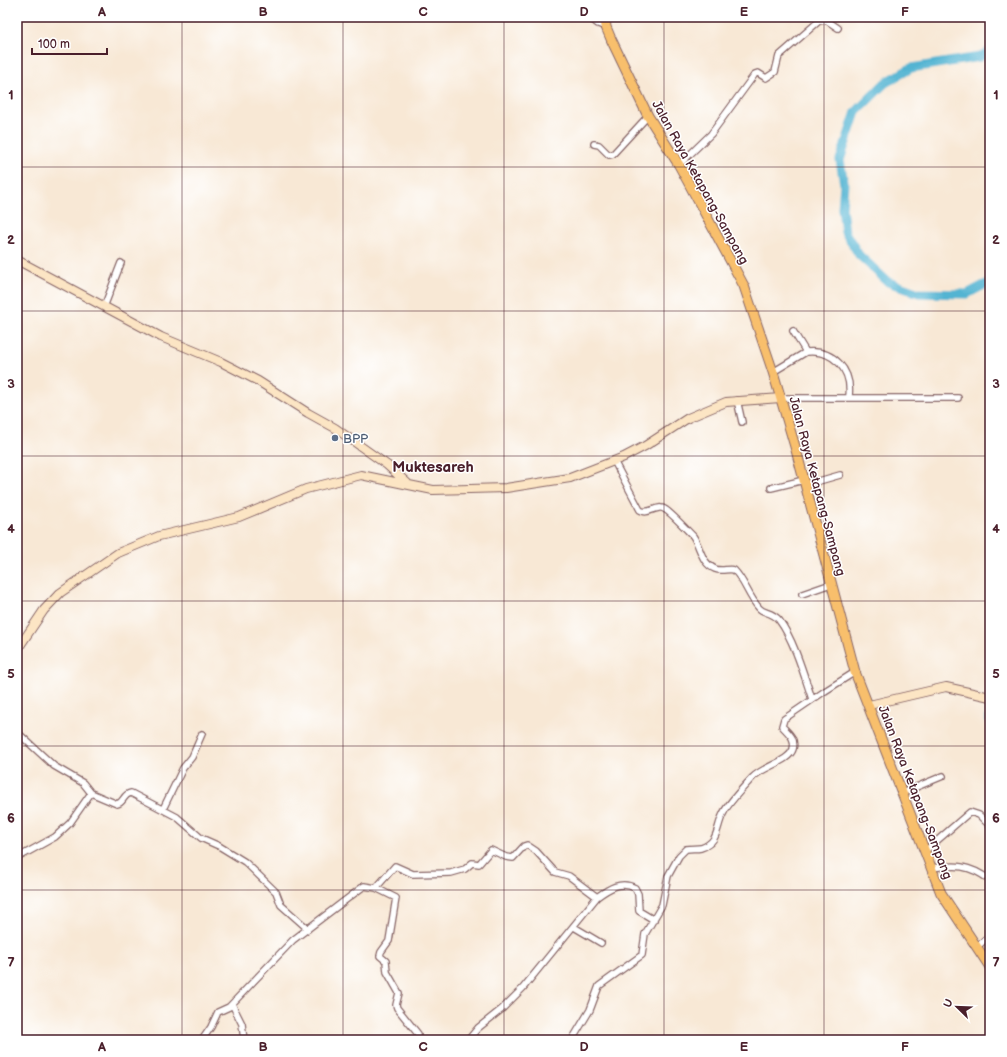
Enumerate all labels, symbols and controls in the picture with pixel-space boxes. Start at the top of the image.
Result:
text: A [97,4,106,20]
text: B [258,4,268,20]
text: C [418,4,428,20]
text: D [579,4,589,20]
text: E [740,4,749,20]
text: F [901,4,909,20]
scale bar [32,30,107,56]
text: 100 m [38,37,70,52]
text: 1 [8,87,14,103]
text: 1 [993,87,999,103]
street label: Jalan Raya Ketapang-Sampang [648,98,752,267]
text: 2 [7,232,15,248]
text: 2 [992,232,1000,248]
text: 3 [7,376,15,392]
text: 3 [992,376,1000,392]
street label: Jalan Raya Ketapang-Sampang [785,395,849,578]
place label: BPP [343,431,368,447]
marker: BPP [330,433,340,443]
district label: Muktesareh [392,458,474,477]
text: 4 [7,521,15,537]
text: 4 [992,521,1000,537]
text: 5 [7,666,15,682]
text: 5 [992,666,1000,682]
street label: Jalan Raya Ketapang-Sampang [874,703,956,882]
text: 6 [7,810,15,826]
text: 6 [992,810,1000,826]
text: 7 [7,955,15,971]
text: 7 [992,955,1000,971]
north arrow [937,987,977,1027]
text: U [941,997,956,1009]
text: A [97,1039,106,1055]
text: B [258,1039,268,1055]
text: C [418,1039,428,1055]
text: D [579,1039,589,1055]
text: E [740,1039,749,1055]
text: F [901,1039,909,1055]

